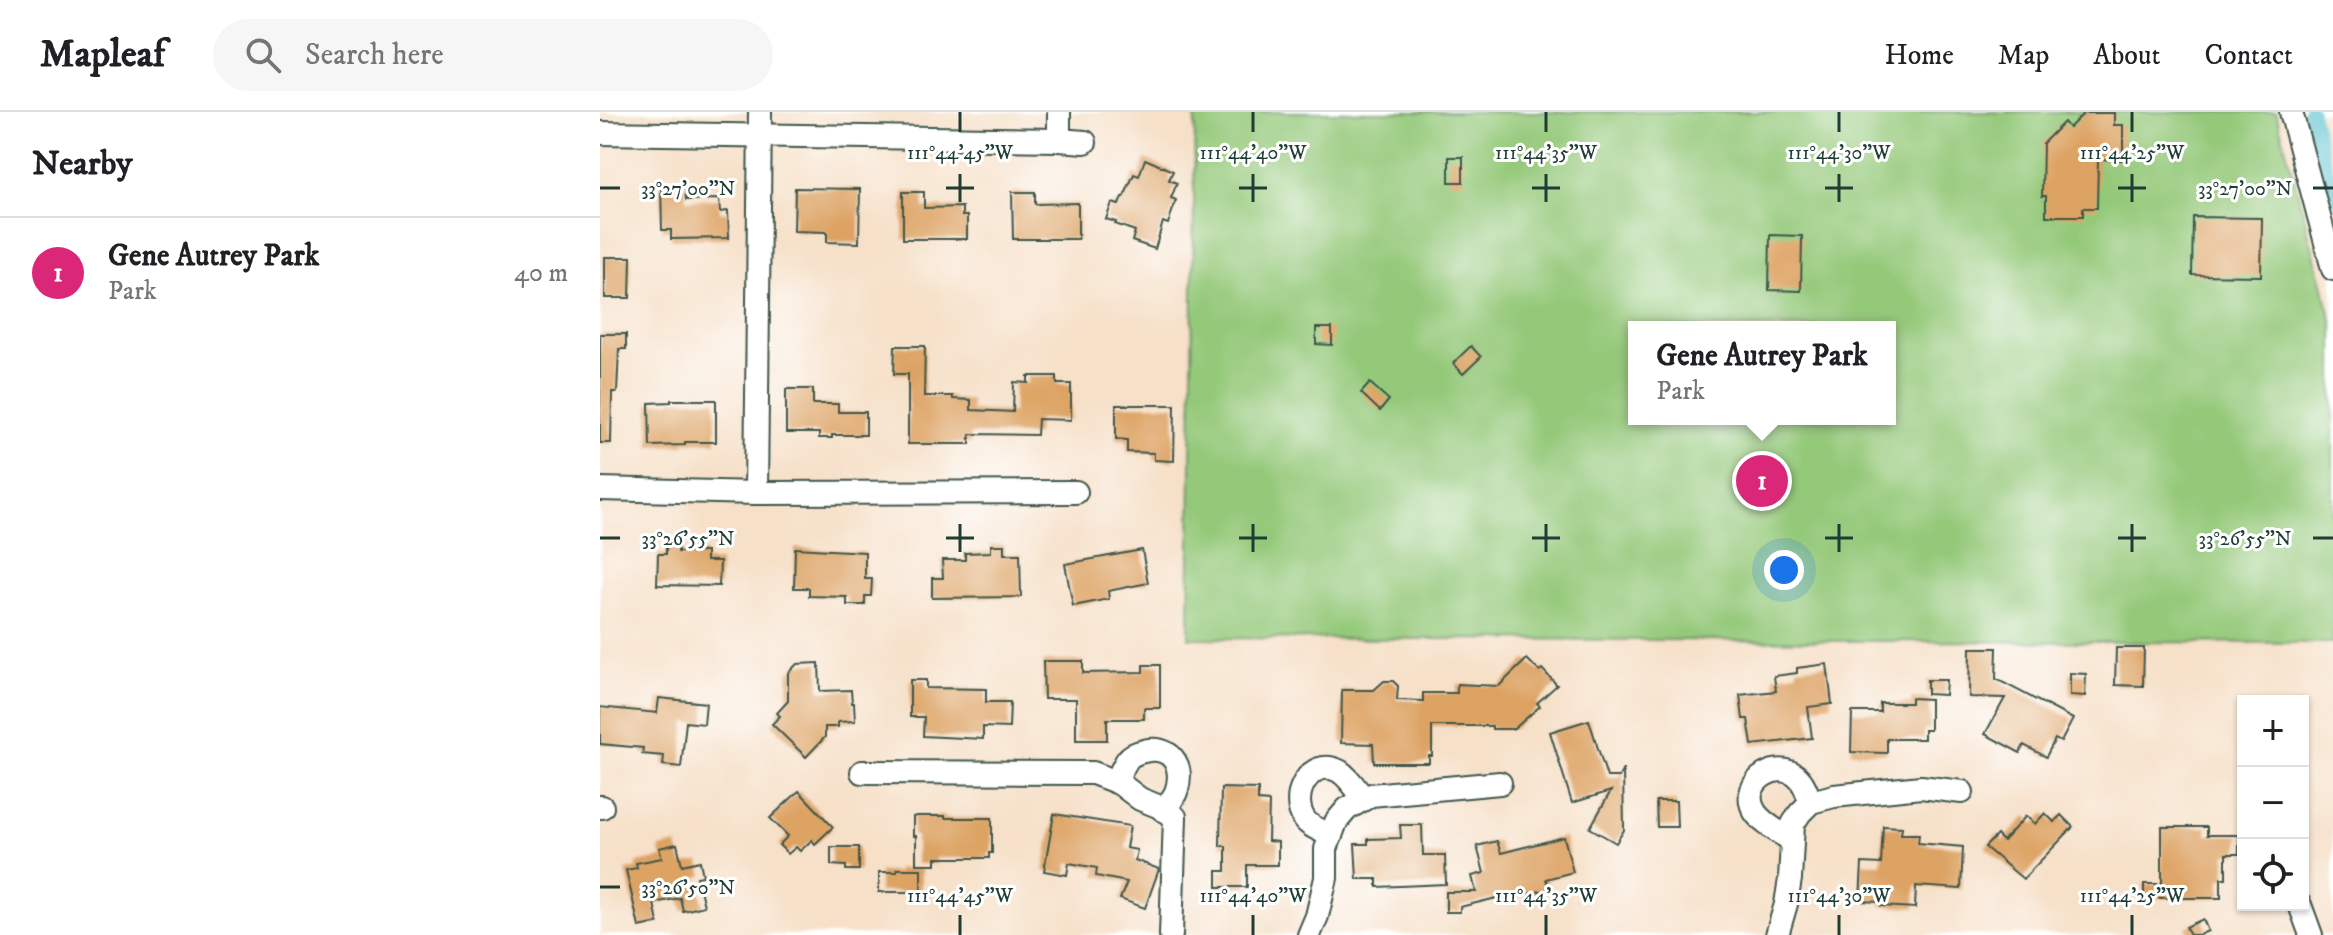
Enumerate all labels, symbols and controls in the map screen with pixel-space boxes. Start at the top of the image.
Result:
search box [213,19,773,91]
text: Mapleaf [40,31,165,79]
icon: search [241,33,285,77]
text: Search here [305,37,444,74]
text: Home [1885,38,1954,73]
text: Map [1998,38,2049,73]
text: About [2093,38,2160,73]
text: Contact [2204,38,2293,73]
text: 111°44'45"W [907,141,1014,166]
text: 111°44'40"W [1199,141,1307,166]
text: 111°44'35"W [1495,141,1598,166]
text: 111°44'30"W [1787,141,1891,166]
text: 111°44'25"W [2080,141,2185,166]
text: Nearby [32,143,133,185]
text: 33°27'00"N [641,177,735,202]
text: 33°27'00"N [2198,177,2292,202]
text: Gene Autrey Park [108,238,319,275]
text: 1 [53,257,63,290]
text: 40 m [514,257,568,290]
text: Park [108,275,157,308]
popup [1628,321,1896,425]
text: Gene Autrey Park [1656,338,1868,375]
text: Park [1656,375,1705,408]
pin: 1 [1736,451,1788,511]
text: 33°26'55"N [642,527,734,552]
text: 33°26'55"N [2199,527,2291,552]
your location [1764,550,1804,590]
map controls [2237,695,2309,911]
button: + [2237,695,2309,767]
button: − [2237,767,2309,839]
button: locate [2237,839,2309,911]
text: 33°26'50"N [641,876,735,901]
text: 111°44'45"W [907,884,1014,909]
text: 111°44'40"W [1199,884,1307,909]
text: 111°44'35"W [1495,884,1598,909]
text: 111°44'30"W [1787,884,1891,909]
text: 111°44'25"W [2080,884,2185,909]

